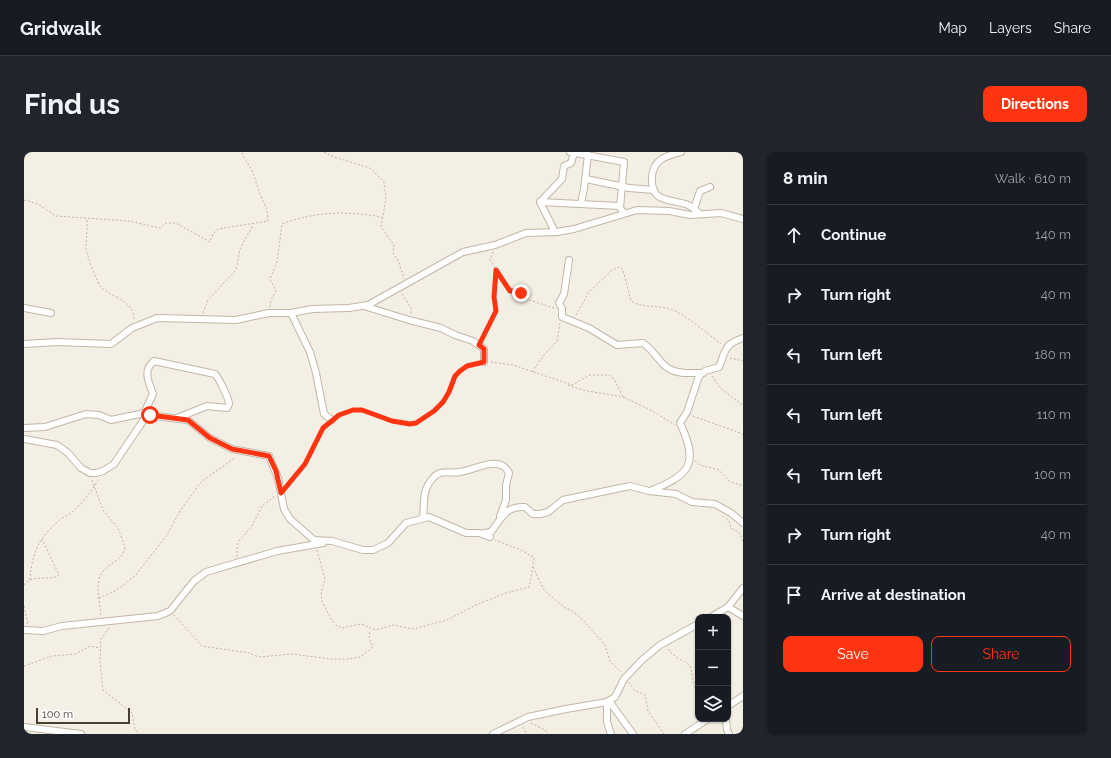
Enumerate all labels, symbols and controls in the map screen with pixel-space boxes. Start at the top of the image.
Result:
text: Gridwalk [20,17,101,39]
text: Map [939,20,967,36]
text: Layers [989,20,1032,36]
text: Share [1054,20,1091,36]
button: Directions [983,86,1087,122]
text: Find us [24,88,120,121]
text: 8 min [783,168,828,188]
text: Walk · 610 m [995,171,1071,186]
icon: ahead [783,224,805,246]
text: Continue [821,226,886,244]
text: 140 m [1035,227,1071,242]
route end [512,284,530,302]
icon: right [783,284,805,306]
text: Turn right [821,286,891,304]
text: 40 m [1041,287,1071,302]
icon: left [783,344,805,366]
text: Turn left [821,346,882,364]
text: 180 m [1035,347,1071,362]
icon: left [783,404,805,426]
route start [141,406,159,424]
text: Turn left [821,406,882,424]
text: 110 m [1037,407,1071,422]
icon: left [783,464,805,486]
text: Turn left [821,466,882,484]
text: 100 m [1034,467,1071,482]
icon: right [783,524,805,546]
text: Turn right [821,526,891,544]
text: 40 m [1041,527,1071,542]
icon: arrive [783,584,805,606]
text: Arrive at destination [821,586,966,604]
map controls [695,614,731,722]
button: + [695,614,731,650]
button: Save [783,636,923,672]
button: Share [931,636,1071,672]
button: − [695,650,731,686]
button: layers [695,686,731,722]
scale bar [36,706,130,725]
text: 100 m [42,708,73,721]

